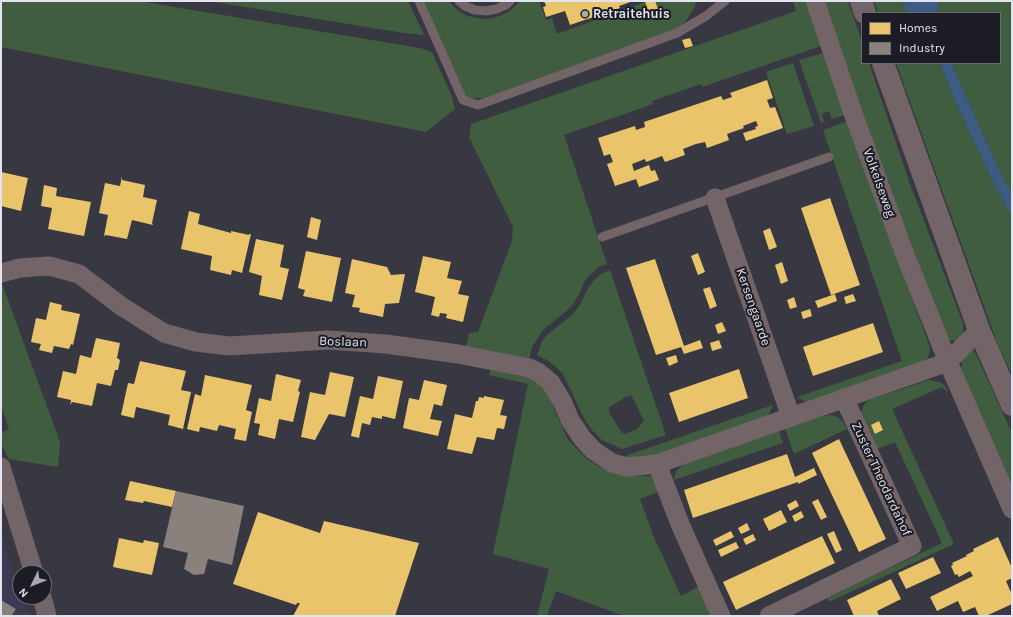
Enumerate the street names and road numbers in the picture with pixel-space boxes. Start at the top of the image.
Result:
street label: Volkelseweg [859,146,899,220]
street label: Kersengaarde [732,266,774,348]
street label: Boslaan [319,333,367,351]
street label: Zuster Theodardahof [848,420,914,538]

